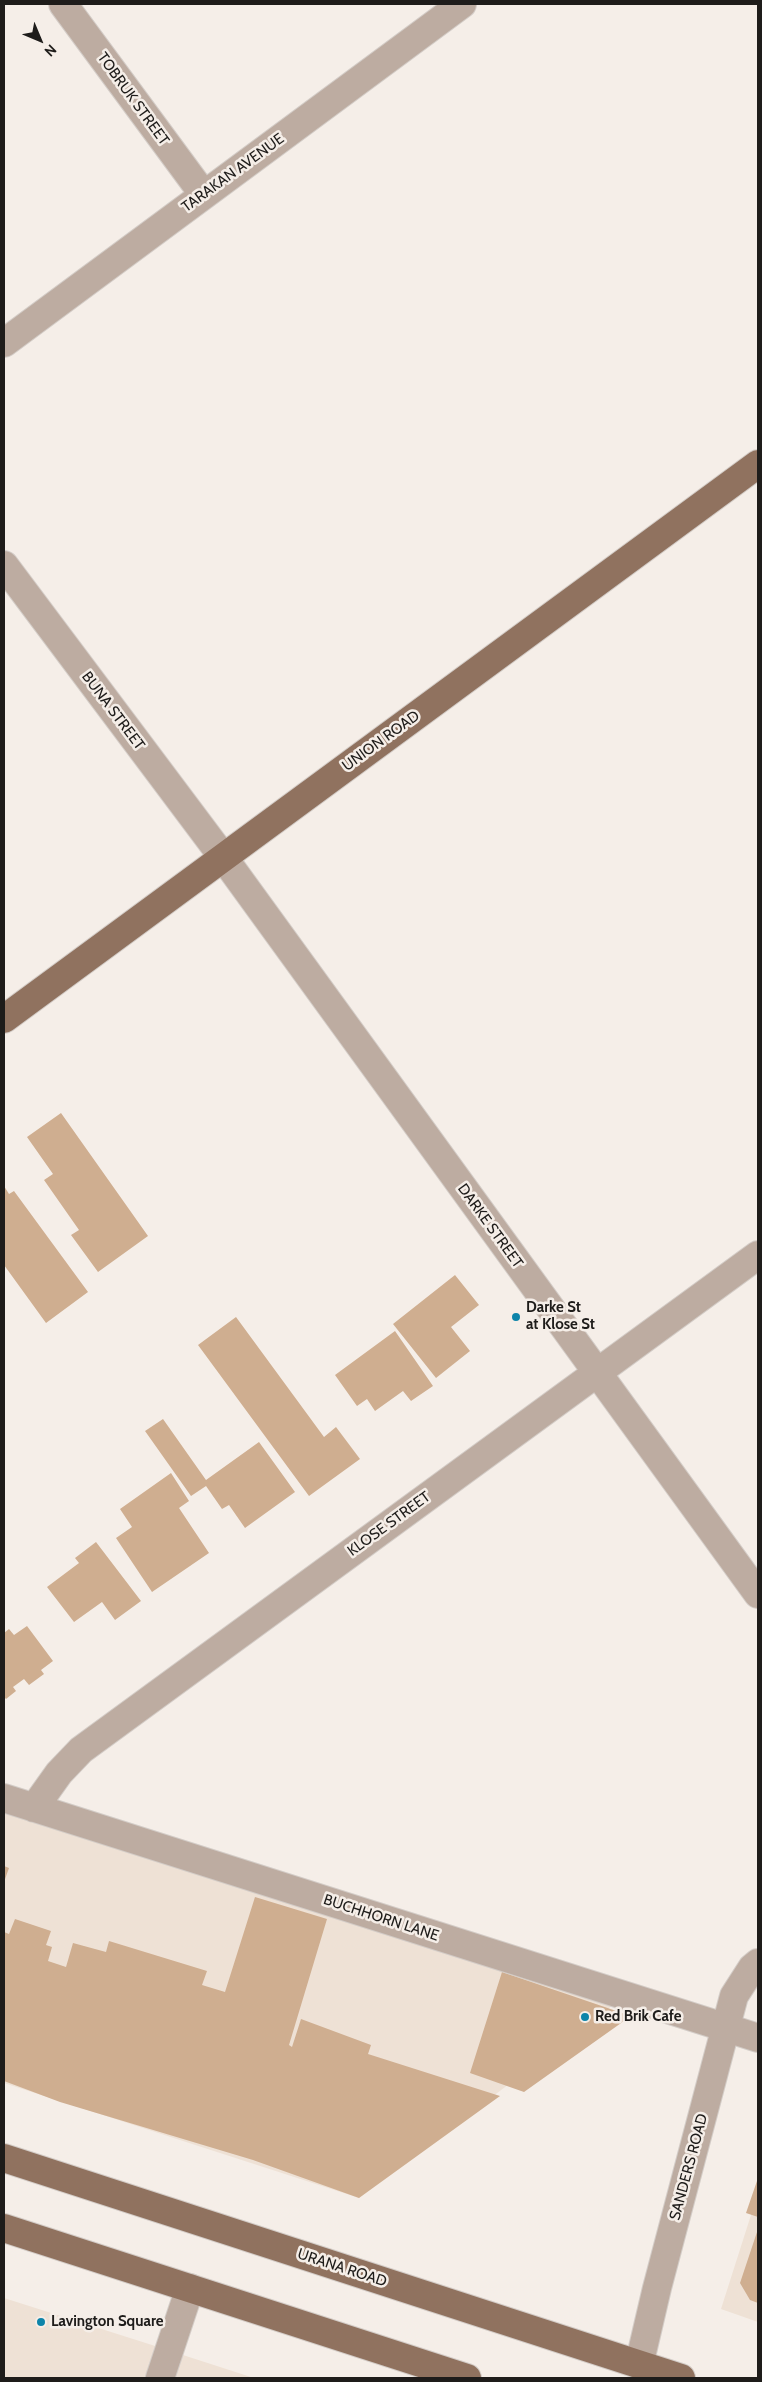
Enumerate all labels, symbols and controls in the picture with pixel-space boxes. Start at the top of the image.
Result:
north arrow [15,15,65,65]
text: N [41,41,60,60]
street label: TOBRUK STREET [93,49,173,149]
street label: TARAKAN AVENUE [178,130,288,216]
street label: BUNA STREET [78,668,148,754]
street label: UNION ROAD [339,707,423,775]
street label: DARKE STREET [453,1180,527,1272]
place label: Darke St at Klose St [526,1299,595,1334]
marker: Darke St at Klose St [510,1311,522,1323]
street label: KLOSE STREET [344,1488,434,1560]
street label: BUCHHORN LANE [321,1891,441,1945]
place label: Red Brik Cafe [595,2008,682,2026]
marker: Red Brik Cafe [579,2011,591,2023]
street label: SANDERS ROAD [666,2112,712,2222]
street label: URANA ROAD [295,2245,389,2291]
place label: Lavington Square [51,2313,163,2331]
marker: Lavington Square [35,2316,47,2328]

